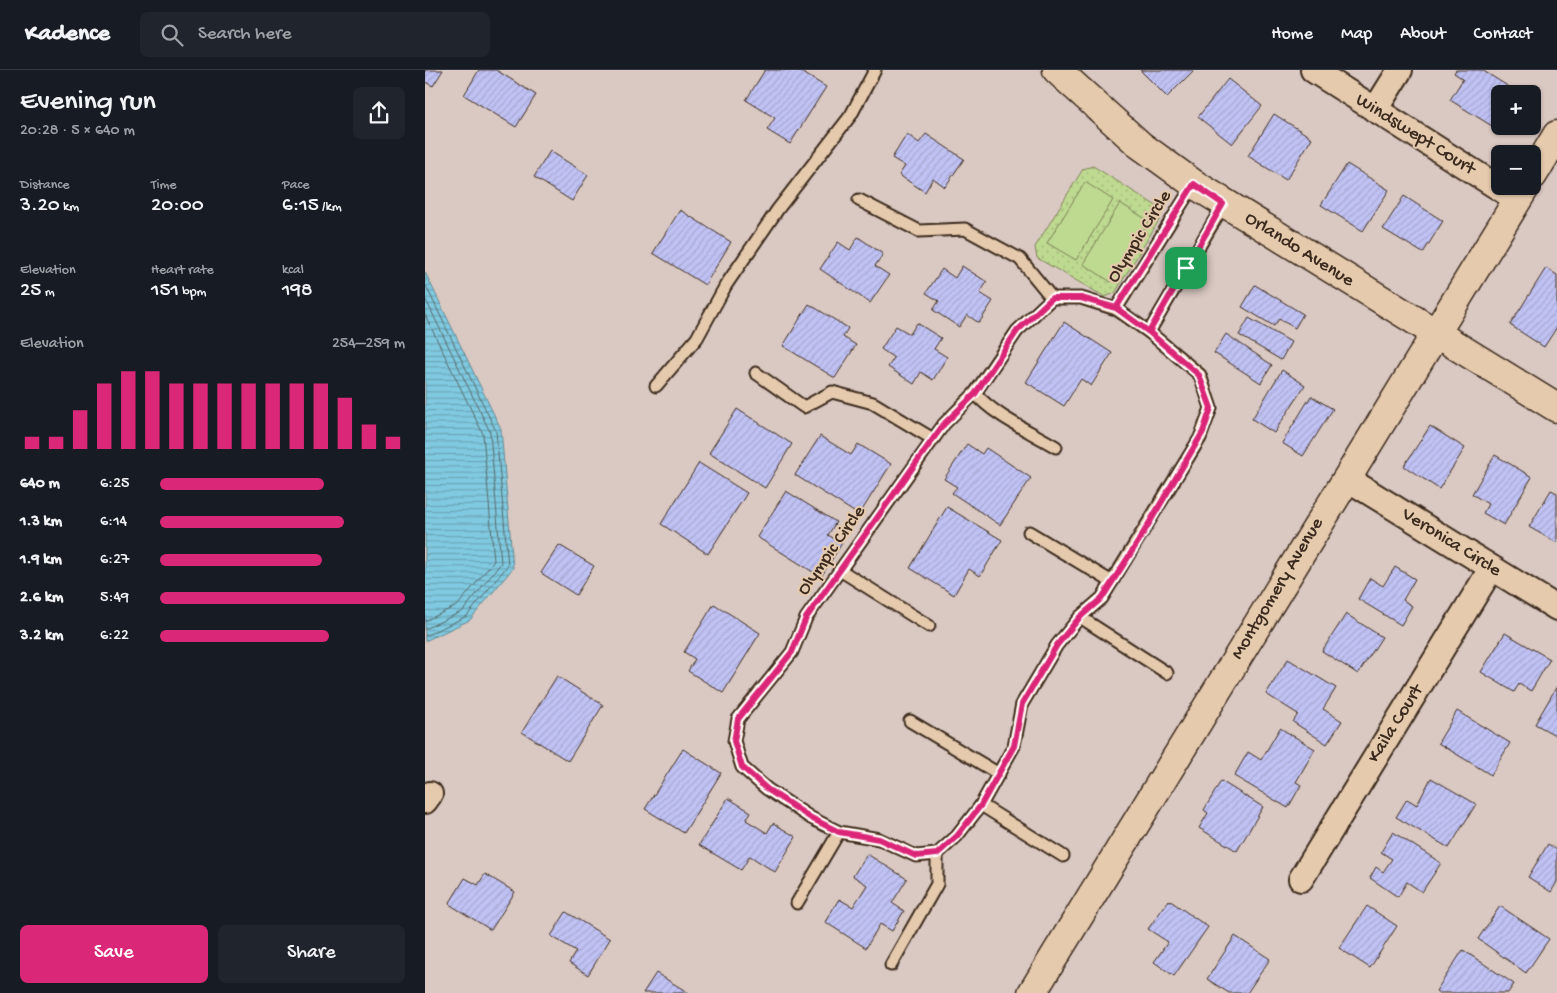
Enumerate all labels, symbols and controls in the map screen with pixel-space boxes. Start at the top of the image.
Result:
search box [140,12,490,57]
text: Kadence [25,20,110,49]
icon: search [158,21,186,49]
text: Search here [198,23,292,46]
text: Home [1271,24,1313,45]
text: Map [1341,24,1372,45]
text: About [1400,24,1446,45]
text: Contact [1474,24,1532,45]
map controls [1491,85,1541,195]
button: + [1491,85,1541,135]
text: Evening run [20,86,156,119]
button: share [353,87,405,139]
street label: Windswept Court [1351,89,1481,182]
text: 20:28 · 5 × 640 m [20,122,135,141]
button: − [1491,145,1541,195]
text: Distance [20,177,69,194]
text: Time [151,177,177,194]
text: Pace [282,177,309,194]
street label: Olympic Circle [1103,186,1178,287]
text: 3.20 [20,194,60,219]
text: 20:00 [151,194,204,219]
text: 6:15 [282,194,319,219]
text: km [60,199,79,216]
text: /km [319,199,342,216]
street label: Orlando Avenue [1240,207,1358,293]
pin [1165,247,1207,289]
icon: arrive [1172,254,1200,282]
text: Elevation [20,262,76,279]
text: Heart rate [151,262,214,279]
text: kcal [282,262,304,279]
text: 25 [20,279,41,304]
text: 151 [151,279,179,304]
text: 198 [282,279,313,304]
text: m [41,284,55,301]
text: bpm [179,284,207,301]
text: Elevation [20,335,84,354]
text: 254–259 m [332,335,405,354]
text: 640 m [20,475,60,494]
text: 6:25 [100,475,129,494]
street label: Olympic Circle [793,501,871,600]
street label: Veronica Circle [1396,503,1505,583]
text: 1.3 km [20,513,62,532]
text: 6:14 [100,513,127,532]
street label: Montgomery Avenue [1227,514,1330,664]
text: 1.9 km [20,551,62,570]
text: 6:27 [100,551,129,570]
text: 2.6 km [20,589,63,608]
text: 5:49 [100,589,129,608]
text: 3.2 km [20,627,63,646]
text: 6:22 [100,627,129,646]
street label: Kaila Court [1363,679,1430,767]
button: Save [20,925,208,983]
button: Share [218,925,405,983]

